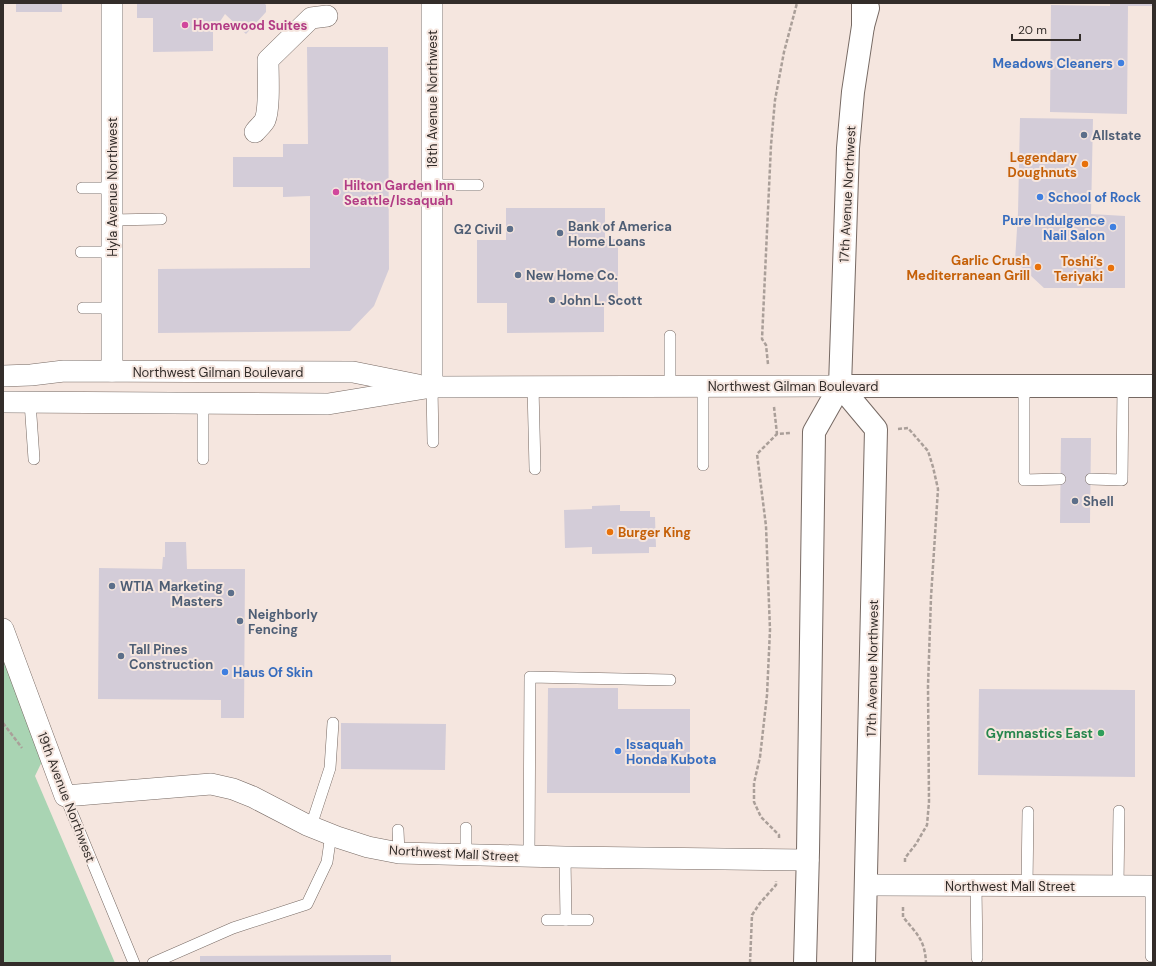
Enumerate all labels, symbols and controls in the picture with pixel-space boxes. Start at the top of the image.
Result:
scale bar [1012,16,1080,42]
place label: Homewood Suites [193,17,308,34]
marker: Homewood Suites [180,20,190,30]
text: 20 m [1018,22,1047,38]
street label: 18th Avenue Northwest [424,30,441,168]
place label: Meadows Cleaners [993,55,1113,72]
marker: Meadows Cleaners [1116,58,1126,68]
street label: Hyla Avenue Northwest [104,117,121,257]
street label: 17th Avenue Northwest [835,125,860,263]
place label: Allstate [1092,127,1142,144]
marker: Allstate [1079,130,1089,140]
place label: Legendary Doughnuts [1008,149,1077,181]
marker: Legendary Doughnuts [1080,159,1090,169]
place label: Hilton Garden Inn Seattle/Issaquah [344,177,455,209]
marker: Hilton Garden Inn Seattle/Issaquah [331,187,341,197]
place label: School of Rock [1048,189,1142,206]
marker: School of Rock [1035,192,1045,202]
place label: Pure Indulgence Nail Salon [1002,212,1105,244]
place label: Bank of America Home Loans [568,218,672,250]
place label: G2 Civil [454,221,502,238]
marker: Pure Indulgence Nail Salon [1108,222,1118,232]
marker: G2 Civil [505,224,515,234]
marker: Bank of America Home Loans [555,228,565,238]
place label: Garlic Crush Mediterranean Grill [907,252,1030,284]
place label: Toshi’s Teriyaki [1054,253,1103,285]
marker: Garlic Crush Mediterranean Grill [1033,262,1043,272]
marker: Toshi’s Teriyaki [1106,263,1116,273]
place label: New Home Co. [526,267,618,284]
marker: New Home Co. [513,270,523,280]
place label: John L. Scott [560,292,642,309]
marker: John L. Scott [547,295,557,305]
street label: Northwest Gilman Boulevard [133,364,303,381]
street label: Northwest Gilman Boulevard [708,378,878,395]
place label: Shell [1083,493,1114,510]
marker: Shell [1070,496,1080,506]
place label: Burger King [618,524,691,541]
marker: Burger King [605,527,615,537]
place label: WTIA [120,578,154,595]
place label: Marketing Masters [159,578,223,610]
marker: WTIA [107,581,117,591]
marker: Marketing Masters [226,588,236,598]
street label: 17th Avenue Northwest [863,599,882,737]
place label: Neighborly Fencing [248,606,318,638]
marker: Neighborly Fencing [235,616,245,626]
place label: Tall Pines Construction [129,641,213,673]
marker: Tall Pines Construction [116,651,126,661]
place label: Haus Of Skin [233,664,313,681]
marker: Haus Of Skin [220,667,230,677]
place label: Gymnastics East [986,725,1093,742]
marker: Gymnastics East [1096,728,1106,738]
street label: 19th Avenue Northwest [34,730,99,865]
place label: Issaquah Honda Kubota [626,736,716,768]
marker: Issaquah Honda Kubota [613,746,623,756]
street label: Northwest Mall Street [389,842,519,865]
street label: Northwest Mall Street [945,878,1075,895]

